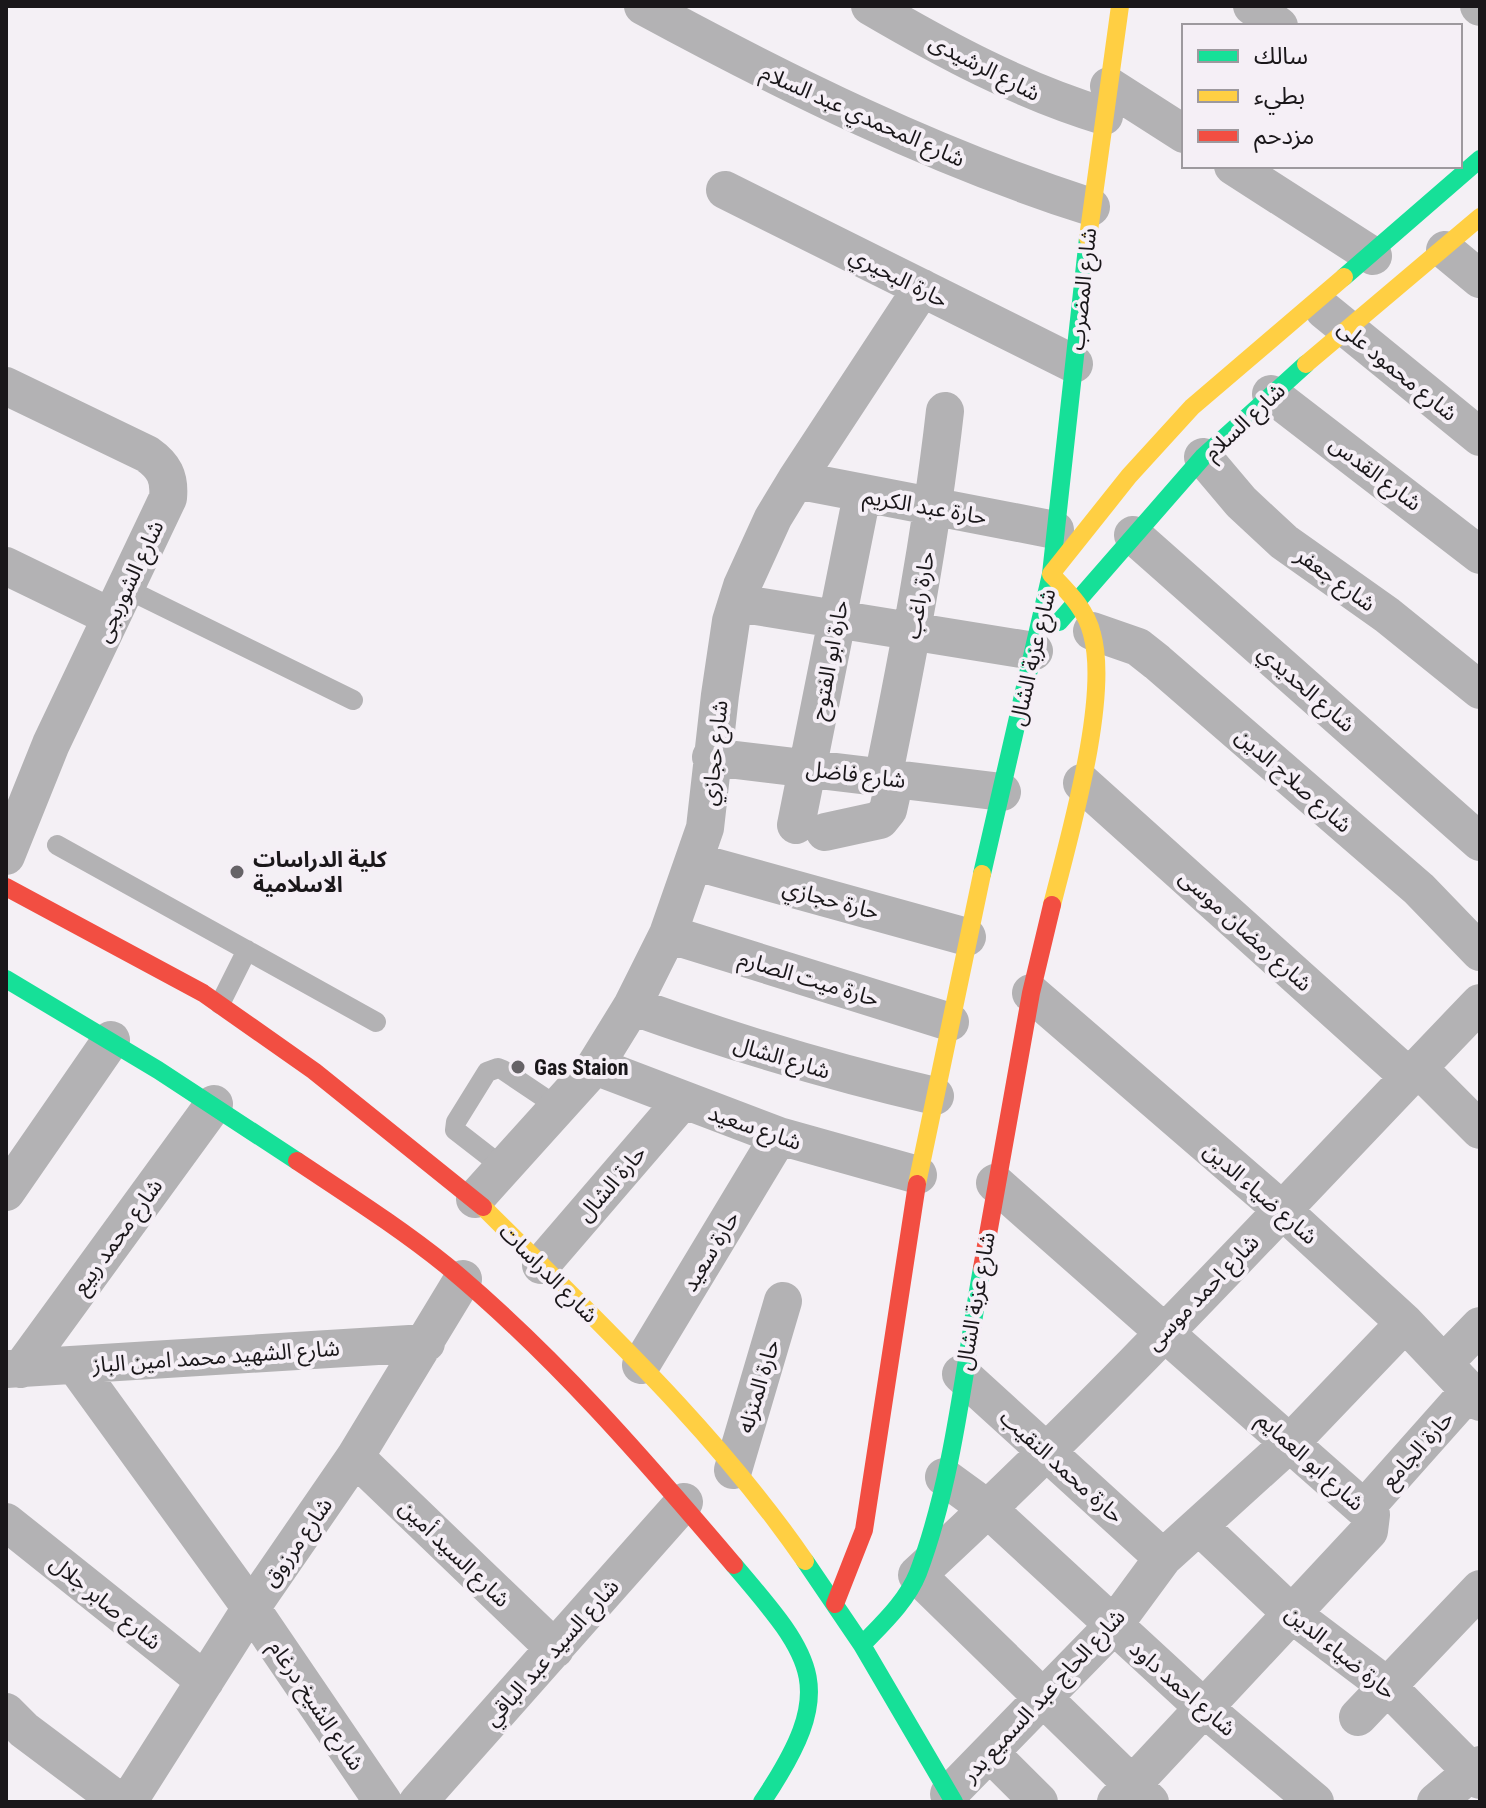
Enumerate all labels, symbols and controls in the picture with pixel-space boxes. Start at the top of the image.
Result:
legend [1182,24,1462,168]
street label: شارع الرشيدى [923,29,1044,110]
text: سالك [1254,42,1308,70]
street label: شارع المحمدي عبد السلام [755,59,969,175]
text: بطيء [1254,82,1305,115]
text: مزدحم [1254,122,1314,153]
street label: شارع المضرب [1064,227,1105,352]
street label: حارة البحيري [844,242,952,316]
street label: شارع محمود على [1331,315,1462,429]
street label: شارع السلام [1199,378,1293,468]
street label: شارع القدس [1323,431,1426,519]
street label: حارة عبد الكريم [860,483,989,534]
street label: شارع الشوربجى [90,516,172,648]
street label: شارع جعفر [1288,542,1380,620]
street label: حارة راغب [900,549,940,641]
street label: شارع عزبة الشال [1005,586,1064,729]
street label: حارة ابو الفتوح [806,598,857,723]
street label: شارع الحديدي [1251,640,1360,740]
street label: شارع حجازي [697,699,737,808]
street label: شارع صلاح الدين [1228,723,1357,841]
street label: شارع فاضل [804,756,907,797]
place label: كلية الدراسات الاسلامية [253,847,388,897]
marker: كلية الدراسات الاسلامية [228,863,246,881]
street label: شارع رمضان موسى [1172,864,1317,999]
street label: حارة حجازي [779,875,882,928]
street label: حارة ميت الصارم [734,945,882,1016]
street label: شارع الشال [730,1031,833,1088]
place label: Gas Staion [534,1055,629,1080]
marker: Gas Staion [509,1058,527,1076]
street label: شارع سعيد [704,1100,805,1159]
street label: شارع ضياء الدين [1196,1137,1322,1252]
street label: حارة الشال [572,1140,652,1227]
street label: شارع محمد ربيع [67,1174,171,1301]
street label: حارة سعيد [677,1207,745,1296]
street label: شارع الدراسات [491,1219,603,1331]
street label: شارع احمد موسى [1141,1229,1267,1358]
street label: شارع عزبة الشال [951,1230,1004,1373]
street label: شارع الشهيد محمد امين الباز [91,1335,341,1382]
street label: حارة المنزله [732,1336,785,1436]
street label: حارة محمد النقيب [994,1404,1128,1529]
street label: حارة الجامع [1376,1406,1461,1496]
street label: شارع ابو العمايم [1249,1407,1369,1519]
street label: شارع مرزوق [258,1493,341,1594]
street label: شارع السيد أمين [392,1494,515,1615]
street label: شارع صابر جلال [43,1550,166,1658]
street label: شارع السيد عبد الباقي [479,1574,627,1734]
street label: حارة ضياء الدين [1280,1600,1401,1705]
street label: شارع الحاج عبد السميع بدر [956,1604,1133,1790]
street label: شارع الشيخ درغام [261,1636,369,1777]
street label: شارع احمد داود [1122,1636,1241,1744]

